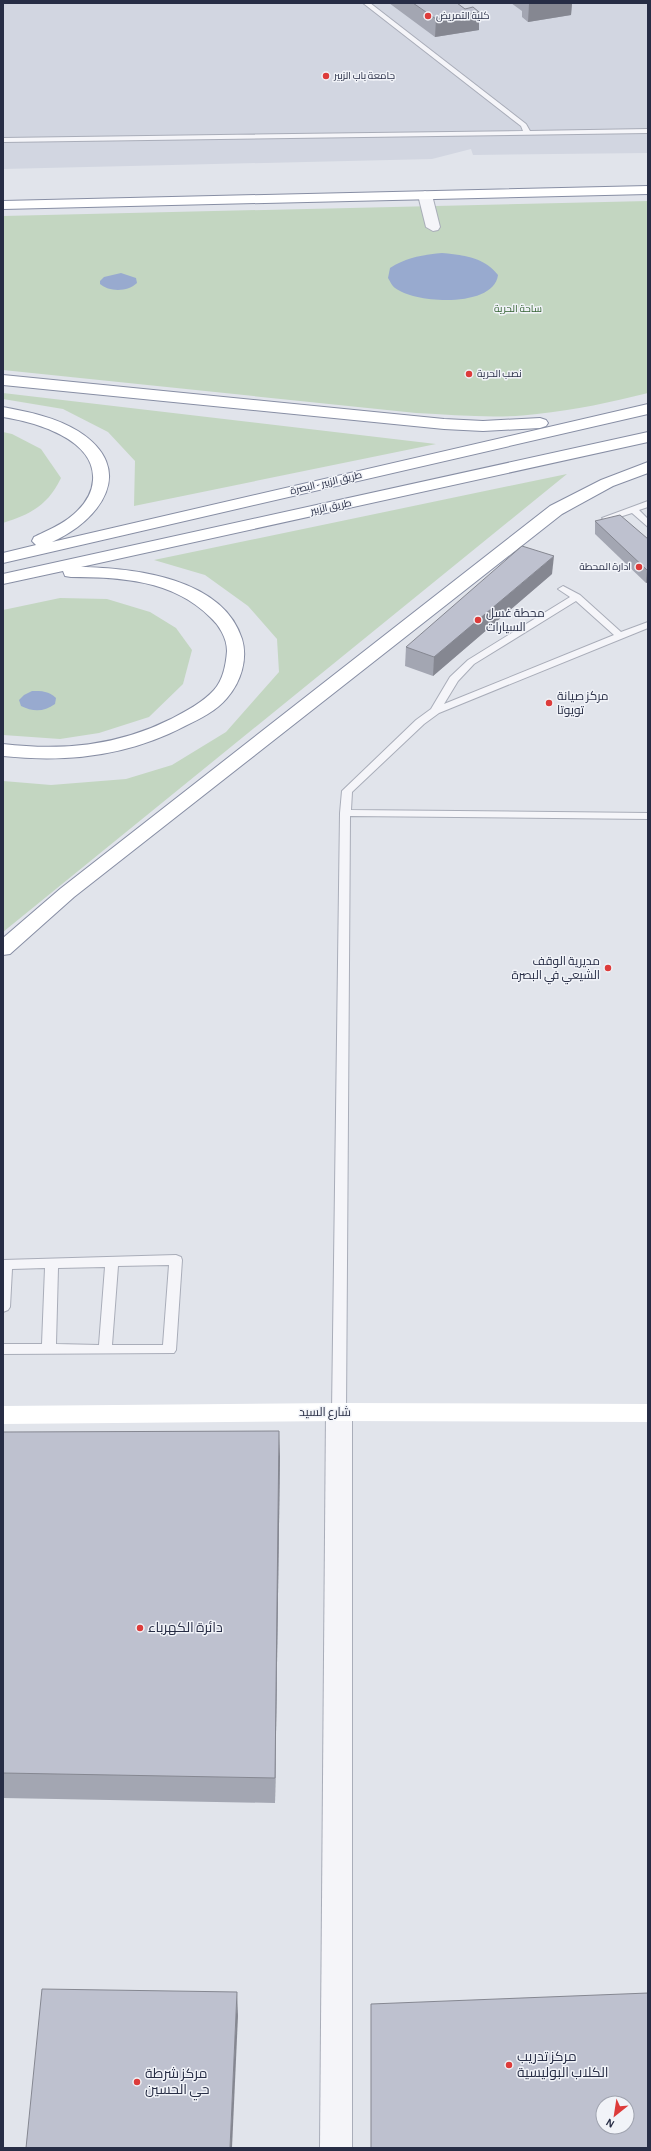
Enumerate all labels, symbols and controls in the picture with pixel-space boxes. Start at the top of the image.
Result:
marker: كلية التمريض [423,11,433,21]
place label: كلية التمريض [436,11,490,22]
marker: جامعة باب الزبير [321,71,331,81]
place label: جامعة باب الزبير [333,71,395,81]
park label: ساحة الحرية [494,304,542,314]
marker: نصب الحرية [464,369,474,379]
place label: نصب الحرية [477,369,522,379]
street label: طريق الزبير - البصرة [289,470,363,497]
street label: طريق الزبير [309,498,353,517]
place label: ادارة المحطة [579,562,631,572]
marker: ادارة المحطة [634,562,644,572]
place label: محطة غسل السيارات [486,607,545,634]
marker: محطة غسل السيارات [473,615,483,625]
place label: مركز صيانة تويوتا [557,690,608,717]
marker: مركز صيانة تويوتا [544,698,554,708]
place label: مديرية الوقف الشيعي في البصرة [511,955,600,985]
marker: مديرية الوقف الشيعي في البصرة [603,963,613,973]
street label: شارع السيد [299,1406,351,1420]
place label: دائرة الكهرباء [148,1621,223,1635]
marker: دائرة الكهرباء [135,1623,145,1633]
place label: مركز تدريب الكلاب البوليسية [517,2050,609,2080]
marker: مركز تدريب الكلاب البوليسية [504,2060,514,2070]
place label: مركز شرطة حي الحسين [145,2067,209,2101]
marker: مركز شرطة حي الحسين [132,2077,142,2087]
north arrow [595,2095,635,2135]
text: N [604,2117,616,2130]

